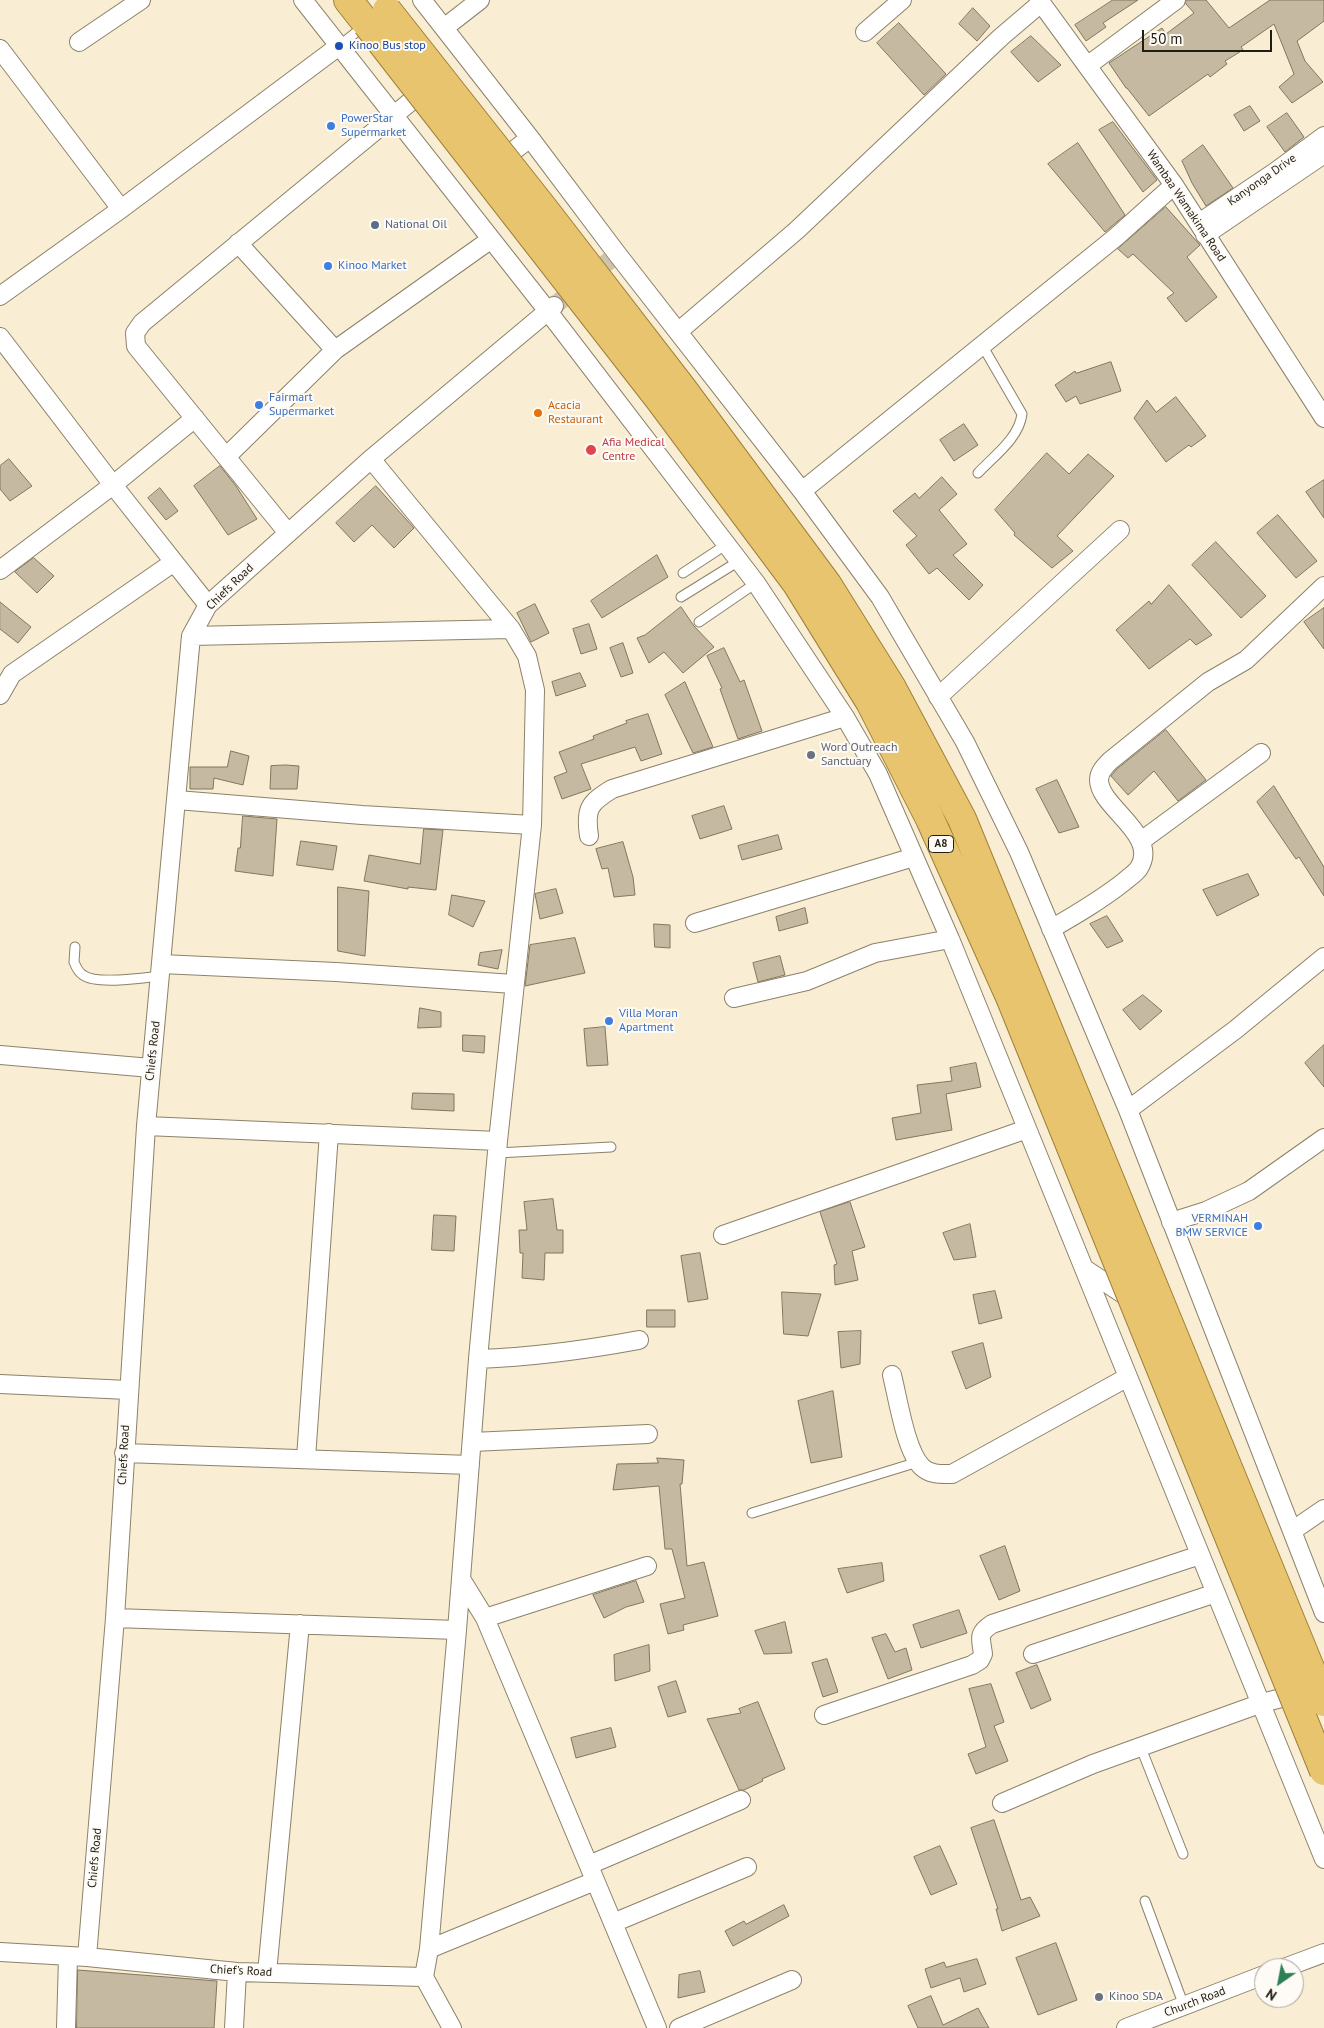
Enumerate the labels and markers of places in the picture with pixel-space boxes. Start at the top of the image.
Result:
place label: Kinoo Bus stop [349,39,426,53]
marker: Kinoo Bus stop [333,40,345,52]
place label: PowerStar Supermarket [341,112,406,140]
marker: PowerStar Supermarket [325,120,337,132]
place label: National Oil [385,218,447,232]
marker: National Oil [369,219,381,231]
place label: Kinoo Market [338,259,406,273]
marker: Kinoo Market [322,260,334,272]
place label: Fairmart Supermarket [269,391,334,419]
marker: Fairmart Supermarket [253,399,265,411]
place label: Acacia Restaurant [548,399,603,427]
marker: Acacia Restaurant [532,407,544,419]
place label: Afia Medical Centre [602,436,665,464]
marker: Afia Medical Centre [584,443,598,457]
place label: Word Outreach Sanctuary [821,741,897,769]
marker: Word Outreach Sanctuary [805,749,817,761]
place label: Villa Moran Apartment [619,1007,678,1035]
marker: Villa Moran Apartment [603,1015,615,1027]
place label: VERMINAH BMW SERVICE [1175,1212,1248,1240]
marker: VERMINAH BMW SERVICE [1252,1220,1264,1232]
place label: Kinoo SDA [1109,1990,1163,2004]
marker: Kinoo SDA [1093,1991,1105,2003]

